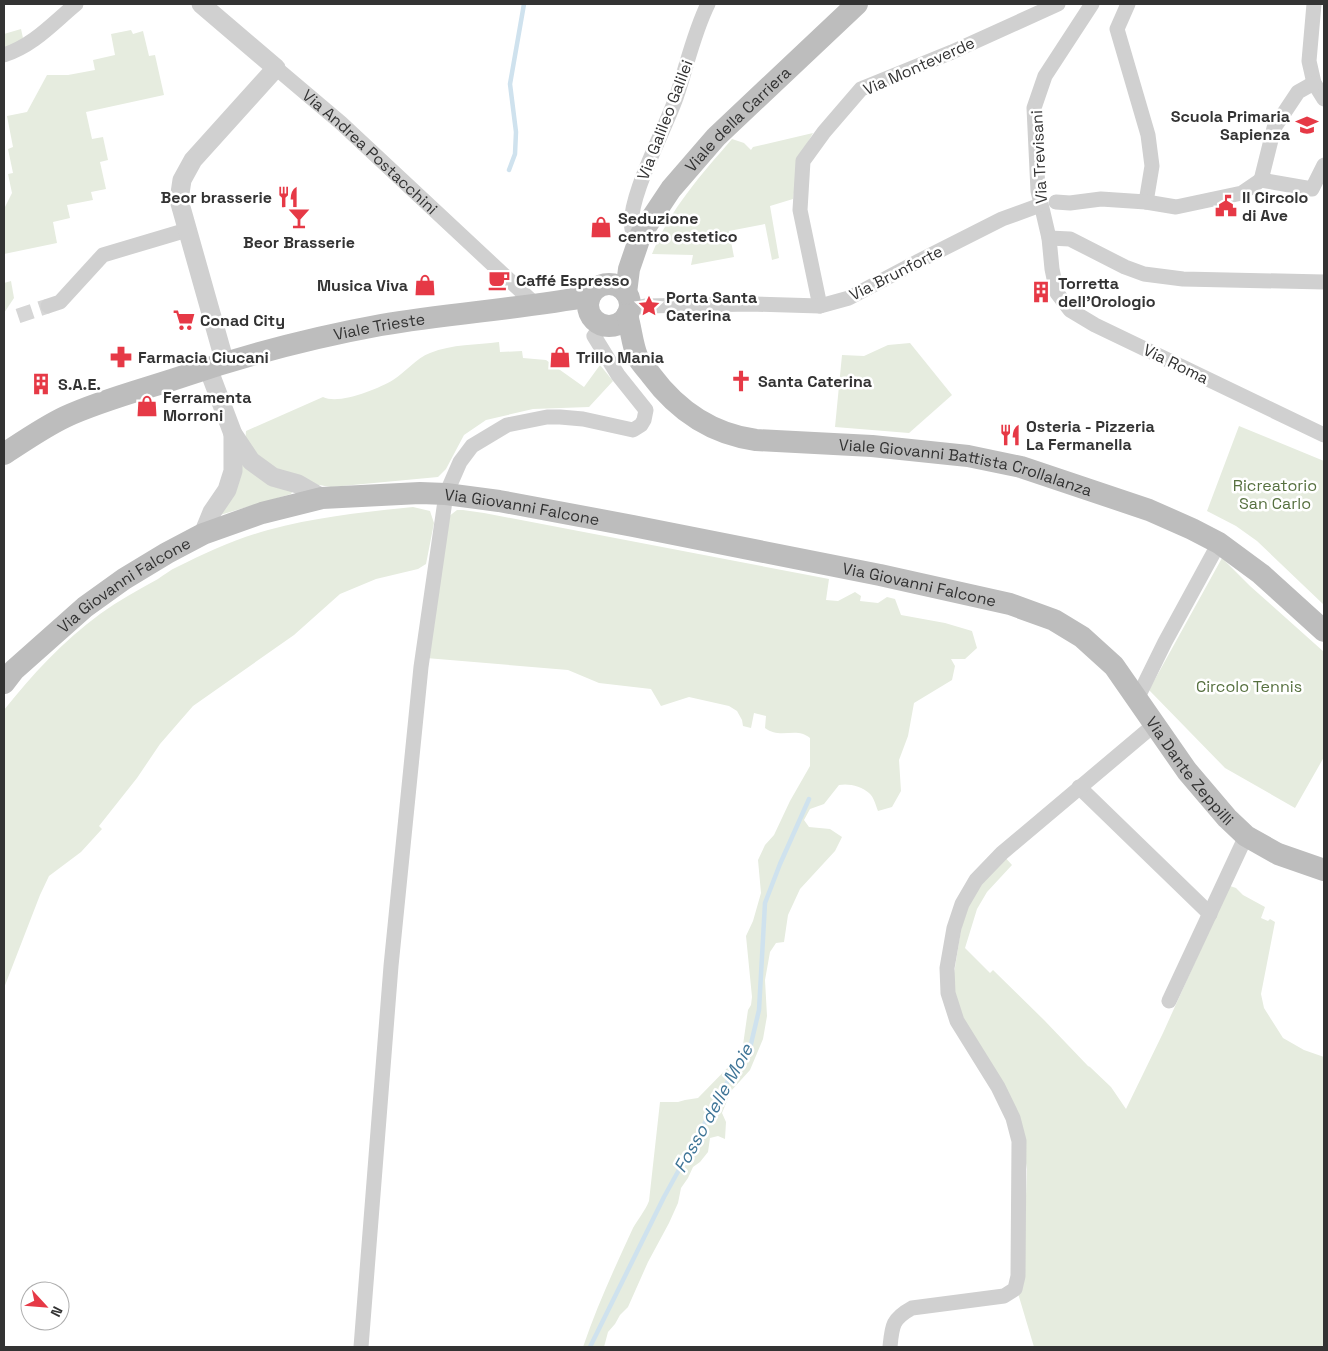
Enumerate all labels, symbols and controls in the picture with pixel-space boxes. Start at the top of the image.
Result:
street label: Via Monteverde [860,32,978,100]
street label: Via Galileo Galilei [632,57,698,183]
street label: Viale della Carriera [680,62,795,176]
street label: Via Andrea Postacchini [298,84,442,219]
place label: Scuola Primaria Sapienza [1171,106,1290,145]
street label: Via Trevisani [1026,110,1052,204]
school or university icon: Scuola Primaria Sapienza [1294,112,1320,138]
restaurant icon: Beor brasserie [275,184,301,210]
place label: Beor brasserie [161,187,272,208]
place label: Il Circolo di Ave [1242,187,1309,226]
public building icon: Il Circolo di Ave [1213,193,1239,219]
bar icon: Beor Brasserie [286,205,312,231]
place label: Seduzione centro estetico [618,208,738,247]
shop icon: Seduzione centro estetico [588,214,614,240]
place label: Beor Brasserie [243,232,355,253]
street label: Via Brunforte [846,240,946,306]
cafe icon: Caffé Espresso [486,267,512,293]
place label: Caffé Espresso [516,270,630,291]
shop icon: Musica Viva [412,272,438,298]
place label: Torretta dell'Orologio [1058,273,1156,312]
place label: Musica Viva [317,275,408,296]
building icon: Torretta dell'Orologio [1028,279,1054,305]
place label: Porta Santa Caterina [666,287,757,326]
place icon: Porta Santa Caterina [636,293,662,319]
supermarket icon: Conad City [171,307,197,333]
street label: Viale Trieste [331,308,426,345]
place label: Conad City [200,310,285,331]
street label: Via Roma [1140,339,1212,389]
pharmacy icon: Farmacia Ciucani [108,344,134,370]
shop icon: Trillo Mania [547,344,573,370]
place label: Farmacia Ciucani [138,347,269,368]
place label: Trillo Mania [576,347,664,368]
church icon: Santa Caterina [728,368,754,394]
building icon: S.A.E. [28,371,54,397]
place label: Santa Caterina [758,371,872,392]
place label: S.A.E. [58,374,101,395]
place label: Ferramenta Morroni [163,387,252,426]
shop icon: Ferramenta Morroni [134,393,160,419]
place label: Osteria - Pizzeria La Fermanella [1026,416,1155,455]
restaurant icon: Osteria - Pizzeria La Fermanella [997,422,1023,448]
street label: Viale Giovanni Battista Crollalanza [838,434,1095,501]
park label: Ricreatorio San Carlo [1233,475,1317,514]
street label: Via Giovanni Falcone [443,483,601,530]
street label: Via Giovanni Falcone [53,532,194,637]
street label: Via Giovanni Falcone [841,557,998,611]
park label: Circolo Tennis [1196,676,1302,697]
street label: Via Dante Zeppilli [1142,712,1239,830]
water label: Fosso delle Moie [668,1038,759,1176]
north arrow [20,1281,70,1331]
text: N [47,1304,67,1320]

